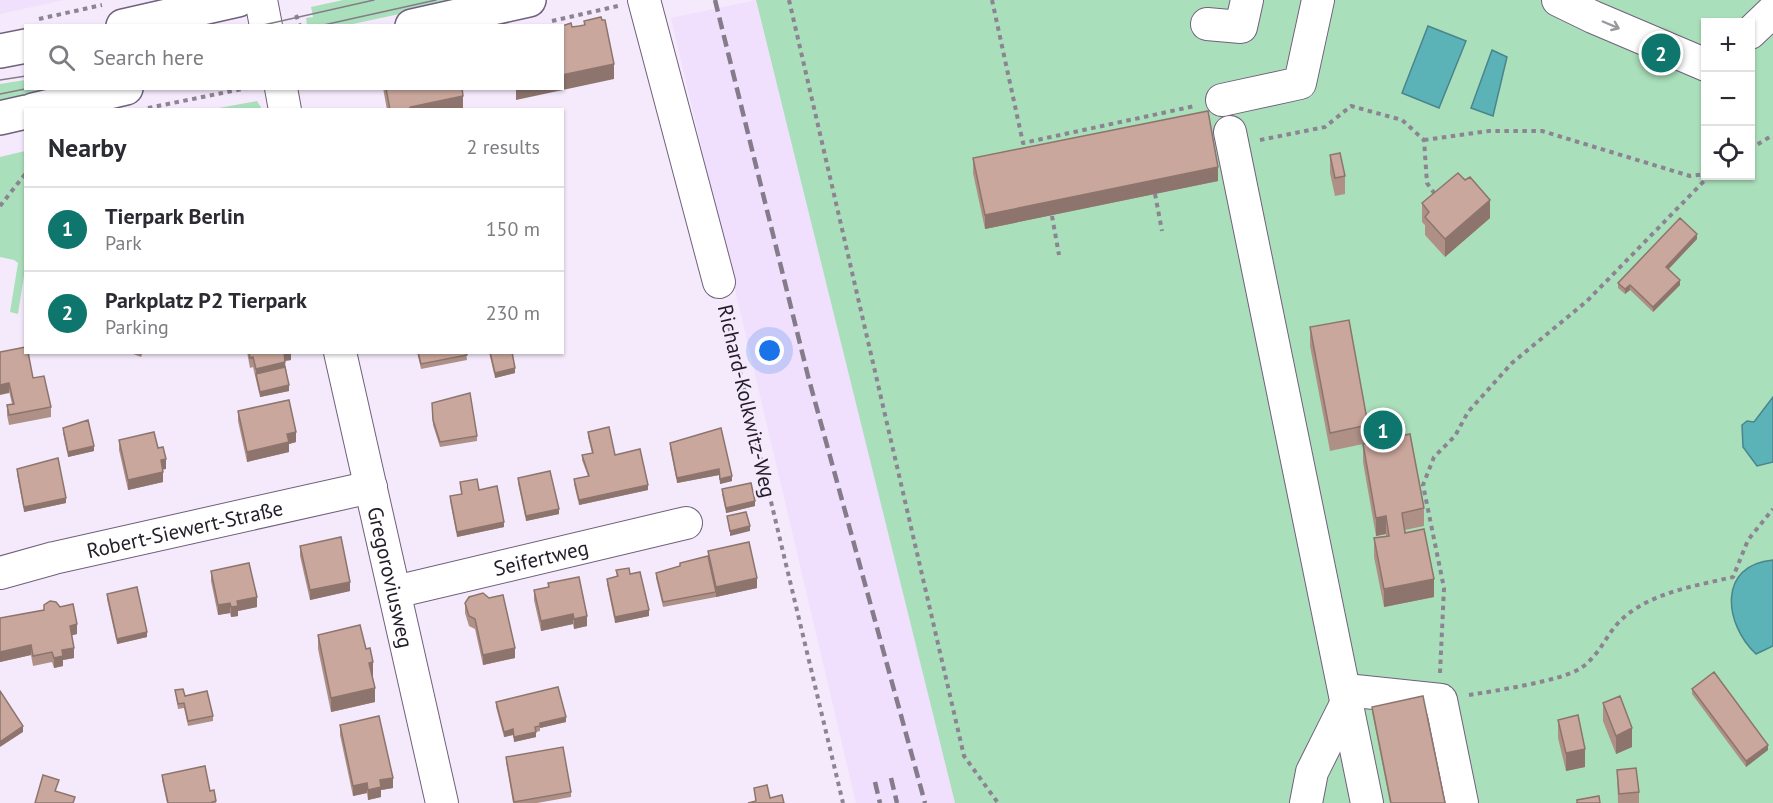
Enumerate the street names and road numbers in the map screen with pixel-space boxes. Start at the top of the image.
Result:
street label: Richard-Kolkwitz-Weg [712,302,782,500]
street label: Robert-Siewert-Straße [84,494,285,564]
street label: Gregoroviusweg [362,504,420,651]
street label: Seifertweg [491,533,591,582]

